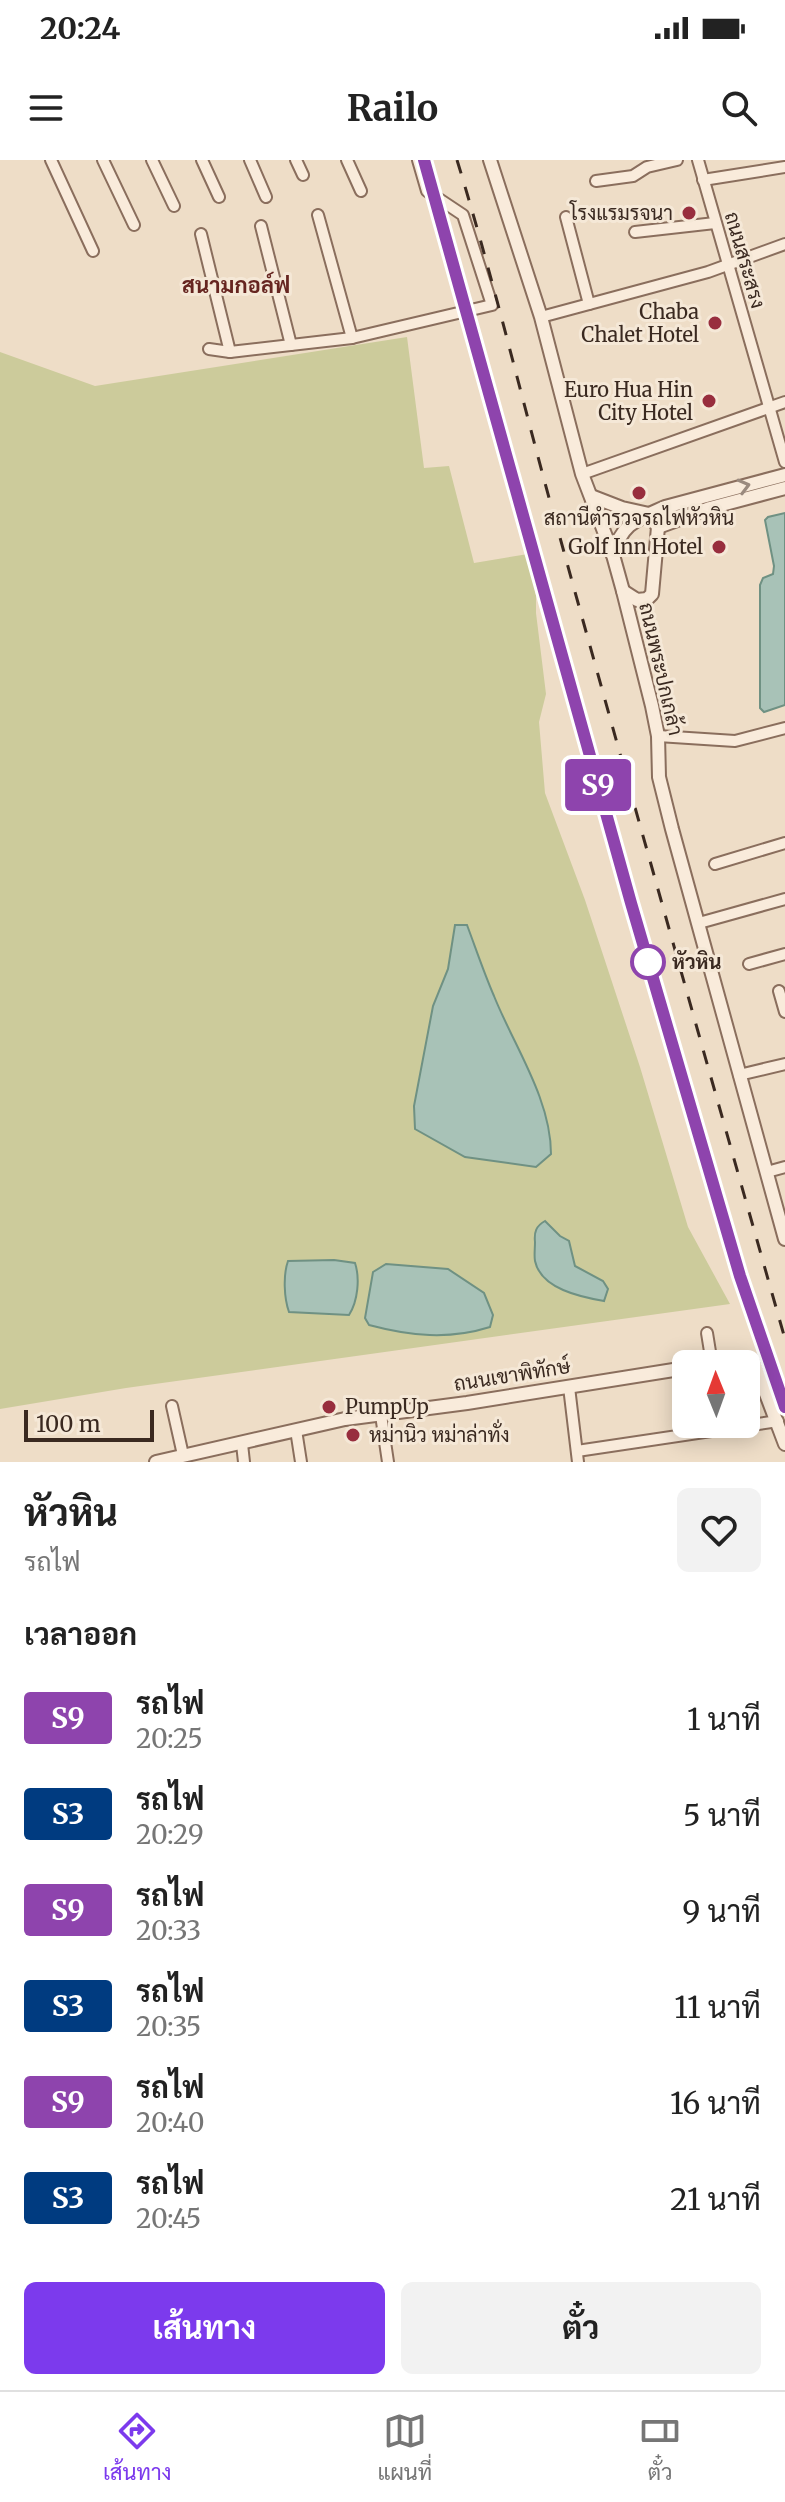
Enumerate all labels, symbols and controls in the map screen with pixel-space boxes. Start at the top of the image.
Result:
text: 20:24 [40,9,120,47]
icon: menu [24,86,68,130]
text: Railo [347,86,438,131]
icon: search [717,86,761,130]
place label: โรงแรมรจนา [569,200,673,225]
marker: โรงแรมรจนา [680,204,698,222]
street label: ถนนสระสรง [720,209,771,311]
district label: สนามกอล์ฟ [182,271,290,299]
place label: Chaba Chalet Hotel [581,299,699,347]
marker: Chaba Chalet Hotel [706,314,724,332]
place label: Euro Hua Hin City Hotel [564,377,693,425]
marker: Euro Hua Hin City Hotel [700,392,718,410]
one-way arrow [736,479,750,496]
marker: สถานีตำรวจรถไฟหัวหิน [630,484,648,502]
place label: สถานีตำรวจรถไฟหัวหิน [544,505,734,530]
place label: Golf Inn Hotel [568,534,703,559]
marker: Golf Inn Hotel [710,538,728,556]
street label: ถนนพระปกเกล้า [634,600,689,738]
line badge: S9 [562,759,634,811]
text: S9 [581,767,615,803]
marker: หัวหิน [631,945,665,979]
place label: หัวหิน [672,949,722,974]
north arrow [672,1350,760,1438]
map controls [672,1350,760,1438]
street label: ถนนเขาพิทักษ์ [452,1352,572,1396]
place label: PumpUp [345,1394,429,1419]
marker: PumpUp [320,1398,338,1416]
scale bar [24,1406,154,1442]
text: 100 m [36,1410,101,1438]
place label: หม่านิว หม่าล่าทั่ง [369,1419,510,1447]
marker: หม่านิว หม่าล่าทั่ง [344,1426,362,1444]
button: heart [677,1488,761,1572]
text: หัวหิน [24,1489,118,1536]
text: รถไฟ [24,1545,81,1578]
text: เวลาออก [24,1615,137,1653]
text: รถไฟ [136,1684,205,1722]
text: S9 [51,1700,85,1736]
text: 1 นาที [687,1700,761,1738]
text: 20:25 [136,1722,203,1755]
text: รถไฟ [136,1780,205,1818]
text: S3 [52,1796,84,1832]
text: 5 นาที [683,1796,761,1834]
text: 20:29 [136,1818,204,1851]
text: รถไฟ [136,1876,205,1914]
text: S9 [51,1892,85,1928]
text: 9 นาที [682,1892,761,1930]
text: 20:33 [136,1914,201,1947]
text: รถไฟ [136,1972,205,2010]
text: S3 [52,1988,84,2024]
text: 11 นาที [674,1988,761,2026]
text: 20:35 [136,2010,201,2043]
text: รถไฟ [136,2068,205,2106]
text: S9 [51,2084,85,2120]
text: 16 นาที [670,2084,761,2122]
text: 20:40 [136,2106,205,2139]
text: รถไฟ [136,2164,205,2202]
text: S3 [52,2180,84,2216]
text: 21 นาที [670,2180,761,2218]
text: 20:45 [136,2202,201,2235]
button: เส้นทาง [24,2282,385,2374]
button: ตั๋ว [401,2282,761,2374]
tab: เส้นทาง [103,2409,172,2486]
tab: แผนที่ [377,2409,432,2486]
tab: ตั๋ว [638,2409,682,2486]

